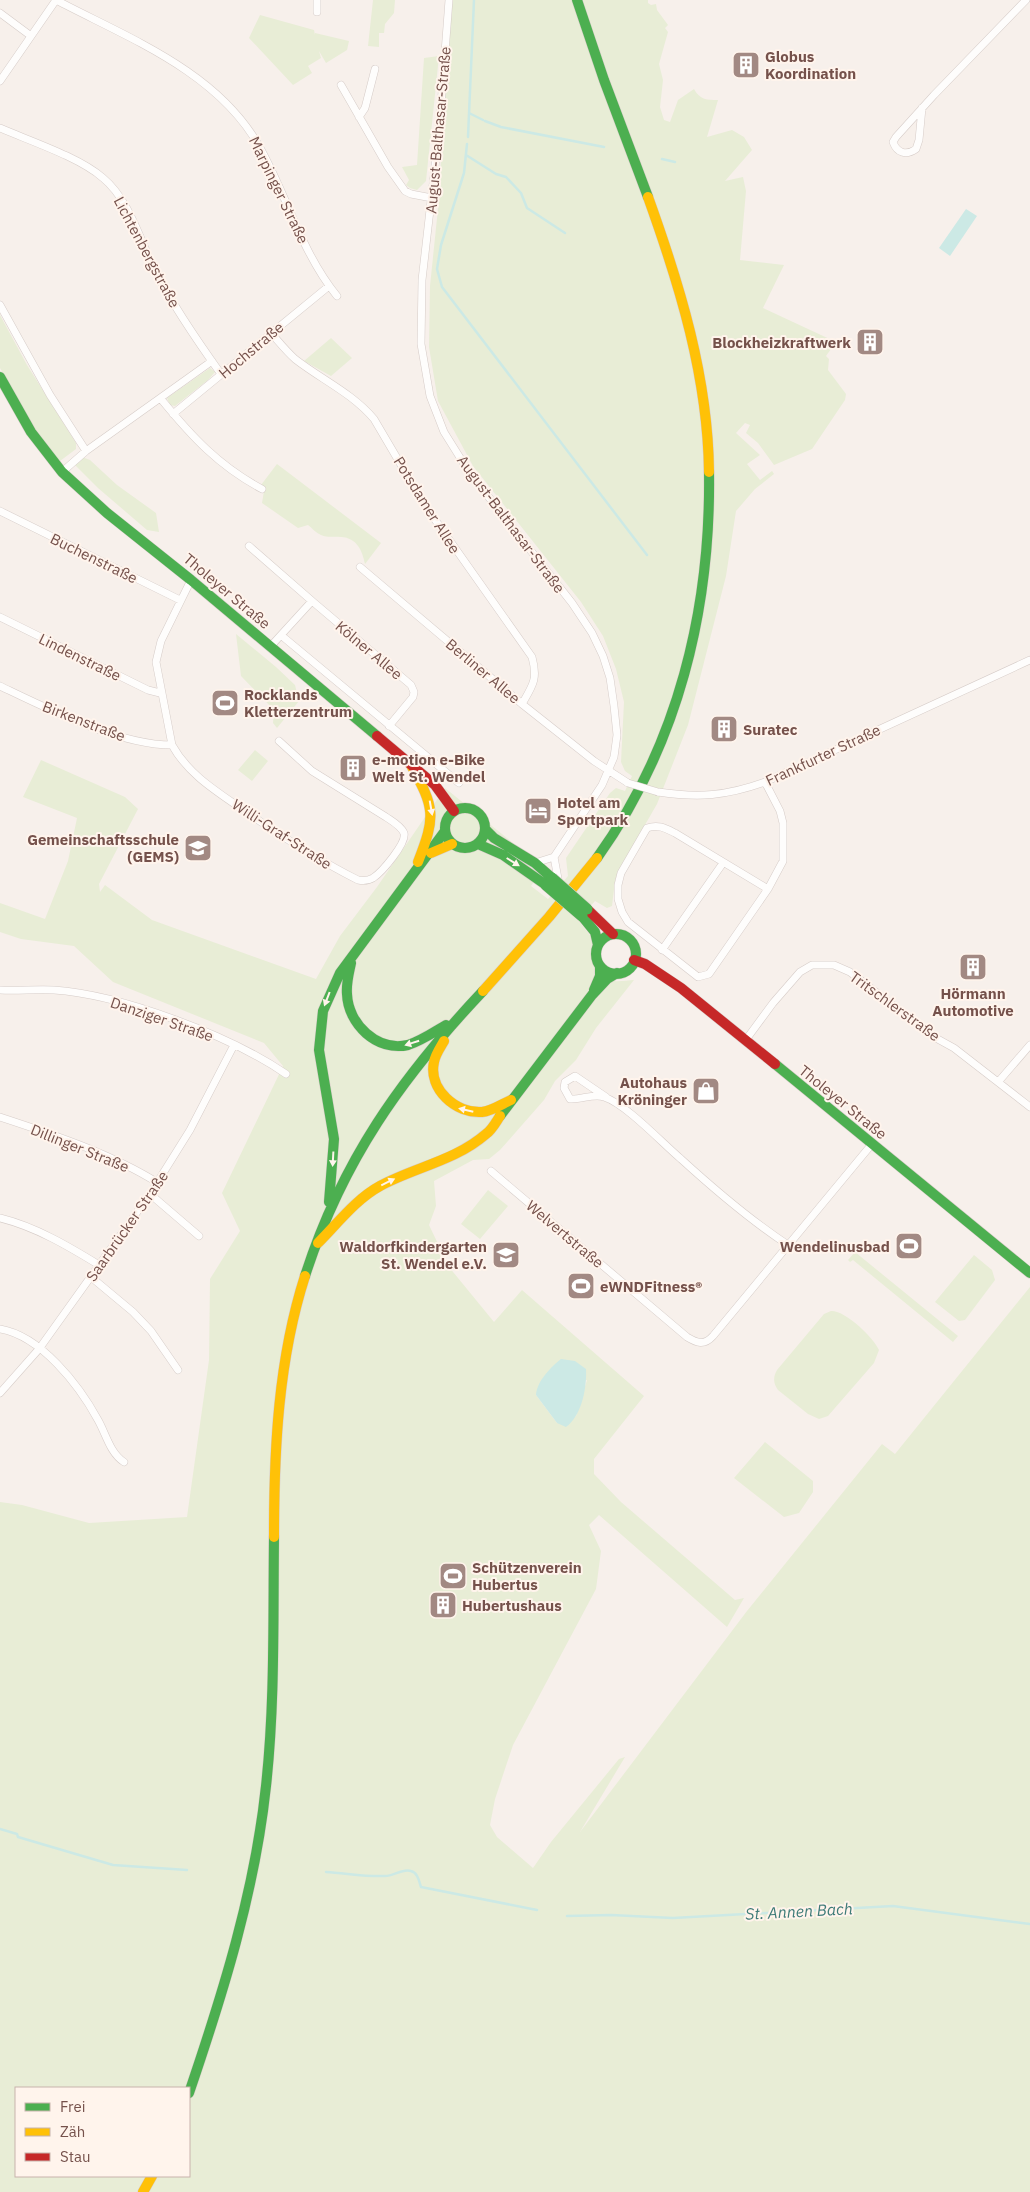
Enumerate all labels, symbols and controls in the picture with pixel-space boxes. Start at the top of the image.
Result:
street label: August-Balthasar-Straße [421,46,455,214]
place label: Globus Koordination [765,47,856,83]
building icon: Globus Koordination [731,50,761,80]
street label: Marpinger Straße [245,133,313,247]
street label: Lichtenbergstraße [110,193,184,311]
street label: Hochstraße [215,317,287,383]
building icon: Blockheizkraftwerk [855,327,885,357]
place label: Blockheizkraftwerk [712,333,851,352]
street label: August-Balthasar-Straße [453,451,569,597]
street label: Potsdamer Allee [390,453,464,557]
street label: Buchenstraße [47,529,141,587]
street label: Tholeyer Straße [180,549,274,633]
street label: Kölner Allee [332,616,406,684]
street label: Lindenstraße [36,629,124,685]
street label: Berliner Allee [442,634,524,708]
place label: Rocklands Kletterzentrum [244,685,352,721]
sports icon: Rocklands Kletterzentrum [210,688,240,718]
street label: Birkenstraße [40,697,128,745]
building icon: Suratec [709,714,739,744]
place label: Suratec [743,720,798,739]
street label: Frankfurter Straße [762,720,884,790]
place label: e-motion e-Bike Welt St. Wendel [372,750,486,786]
building icon: e-motion e-Bike Welt St. Wendel [338,753,368,783]
place label: Hotel am Sportpark [557,793,629,829]
street label: Willi-Graf-Straße [229,795,335,873]
hotel icon: Hotel am Sportpark [523,796,553,826]
one-way arrow [428,801,436,817]
place label: Gemeinschaftsschule (GEMS) [27,830,179,866]
school or university icon: Gemeinschaftsschule (GEMS) [183,833,213,863]
one-way arrow [507,857,520,866]
building icon: Hörmann Automotive [958,952,988,982]
street label: Tritschlerstraße [846,967,944,1045]
place label: Hörmann Automotive [932,984,1014,1020]
street label: Danziger Straße [108,992,216,1046]
one-way arrow [323,992,331,1007]
one-way arrow [404,1039,419,1047]
street label: Tholeyer Straße [795,1061,891,1143]
place label: Autohaus Kröninger [617,1073,687,1109]
shop icon: Autohaus Kröninger [691,1076,721,1106]
one-way arrow [459,1106,474,1114]
street label: Dillinger Straße [28,1120,132,1176]
one-way arrow [329,1151,337,1167]
street label: Saarbrücker Straße [82,1167,172,1285]
one-way arrow [381,1178,395,1186]
street label: Welvertstraße [522,1196,608,1272]
sports icon: Wendelinusbad [894,1231,924,1261]
place label: Waldorfkindergarten St. Wendel e.V. [339,1237,487,1273]
place label: Wendelinusbad [780,1237,890,1256]
school or university icon: Waldorfkindergarten St. Wendel e.V. [491,1240,521,1270]
sports icon: eWNDFitness® [566,1271,596,1301]
place label: eWNDFitness® [600,1277,702,1296]
place label: Schützenverein Hubertus [472,1558,582,1594]
sports icon: Schützenverein Hubertus [438,1561,468,1591]
building icon: Hubertushaus [428,1590,458,1620]
place label: Hubertushaus [462,1596,562,1615]
water label: St. Annen Bach [745,1898,853,1924]
legend [15,2087,190,2177]
text: Frei [60,2097,86,2116]
text: Zäh [60,2122,85,2141]
text: Stau [60,2147,91,2166]

